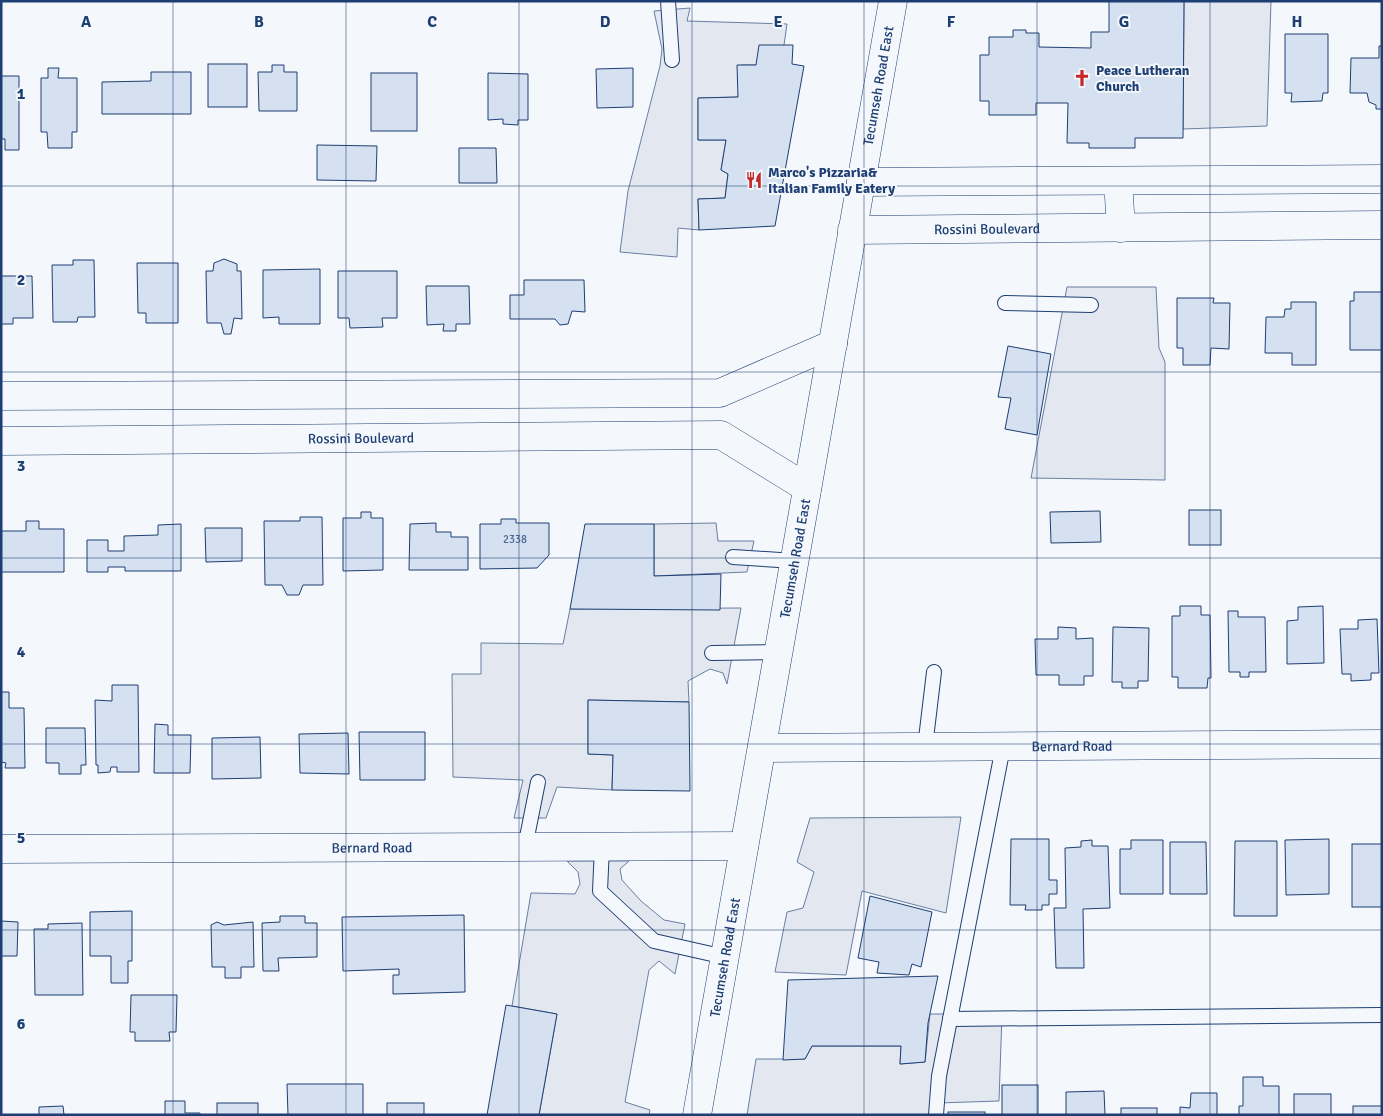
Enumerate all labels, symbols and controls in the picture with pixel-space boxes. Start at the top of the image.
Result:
text: A [81,12,92,32]
text: B [254,12,264,32]
text: C [427,12,437,32]
text: D [600,12,611,32]
text: E [773,12,783,32]
text: F [947,12,956,32]
text: G [1119,12,1129,32]
text: H [1292,12,1302,32]
street label: Tecumseh Road East [860,25,897,147]
place label: Peace Lutheran Church [1096,62,1190,95]
church icon: Peace Lutheran Church [1072,68,1092,88]
text: 1 [17,84,26,104]
place label: Marco's Pizzaria& Italian Family Eatery [768,164,895,197]
restaurant icon: Marco's Pizzaria& Italian Family Eatery [744,170,764,190]
street label: Rossini Boulevard [934,220,1040,238]
text: 2 [17,270,25,290]
street label: Rossini Boulevard [308,430,414,447]
text: 3 [17,456,25,476]
street label: Tecumseh Road East [777,497,814,620]
house number: 2338 [503,533,527,546]
text: 4 [17,642,26,662]
street label: Bernard Road [1031,738,1113,755]
text: 5 [17,828,25,848]
street label: Bernard Road [331,839,413,857]
street label: Tecumseh Road East [706,896,744,1019]
text: 6 [17,1014,26,1034]

